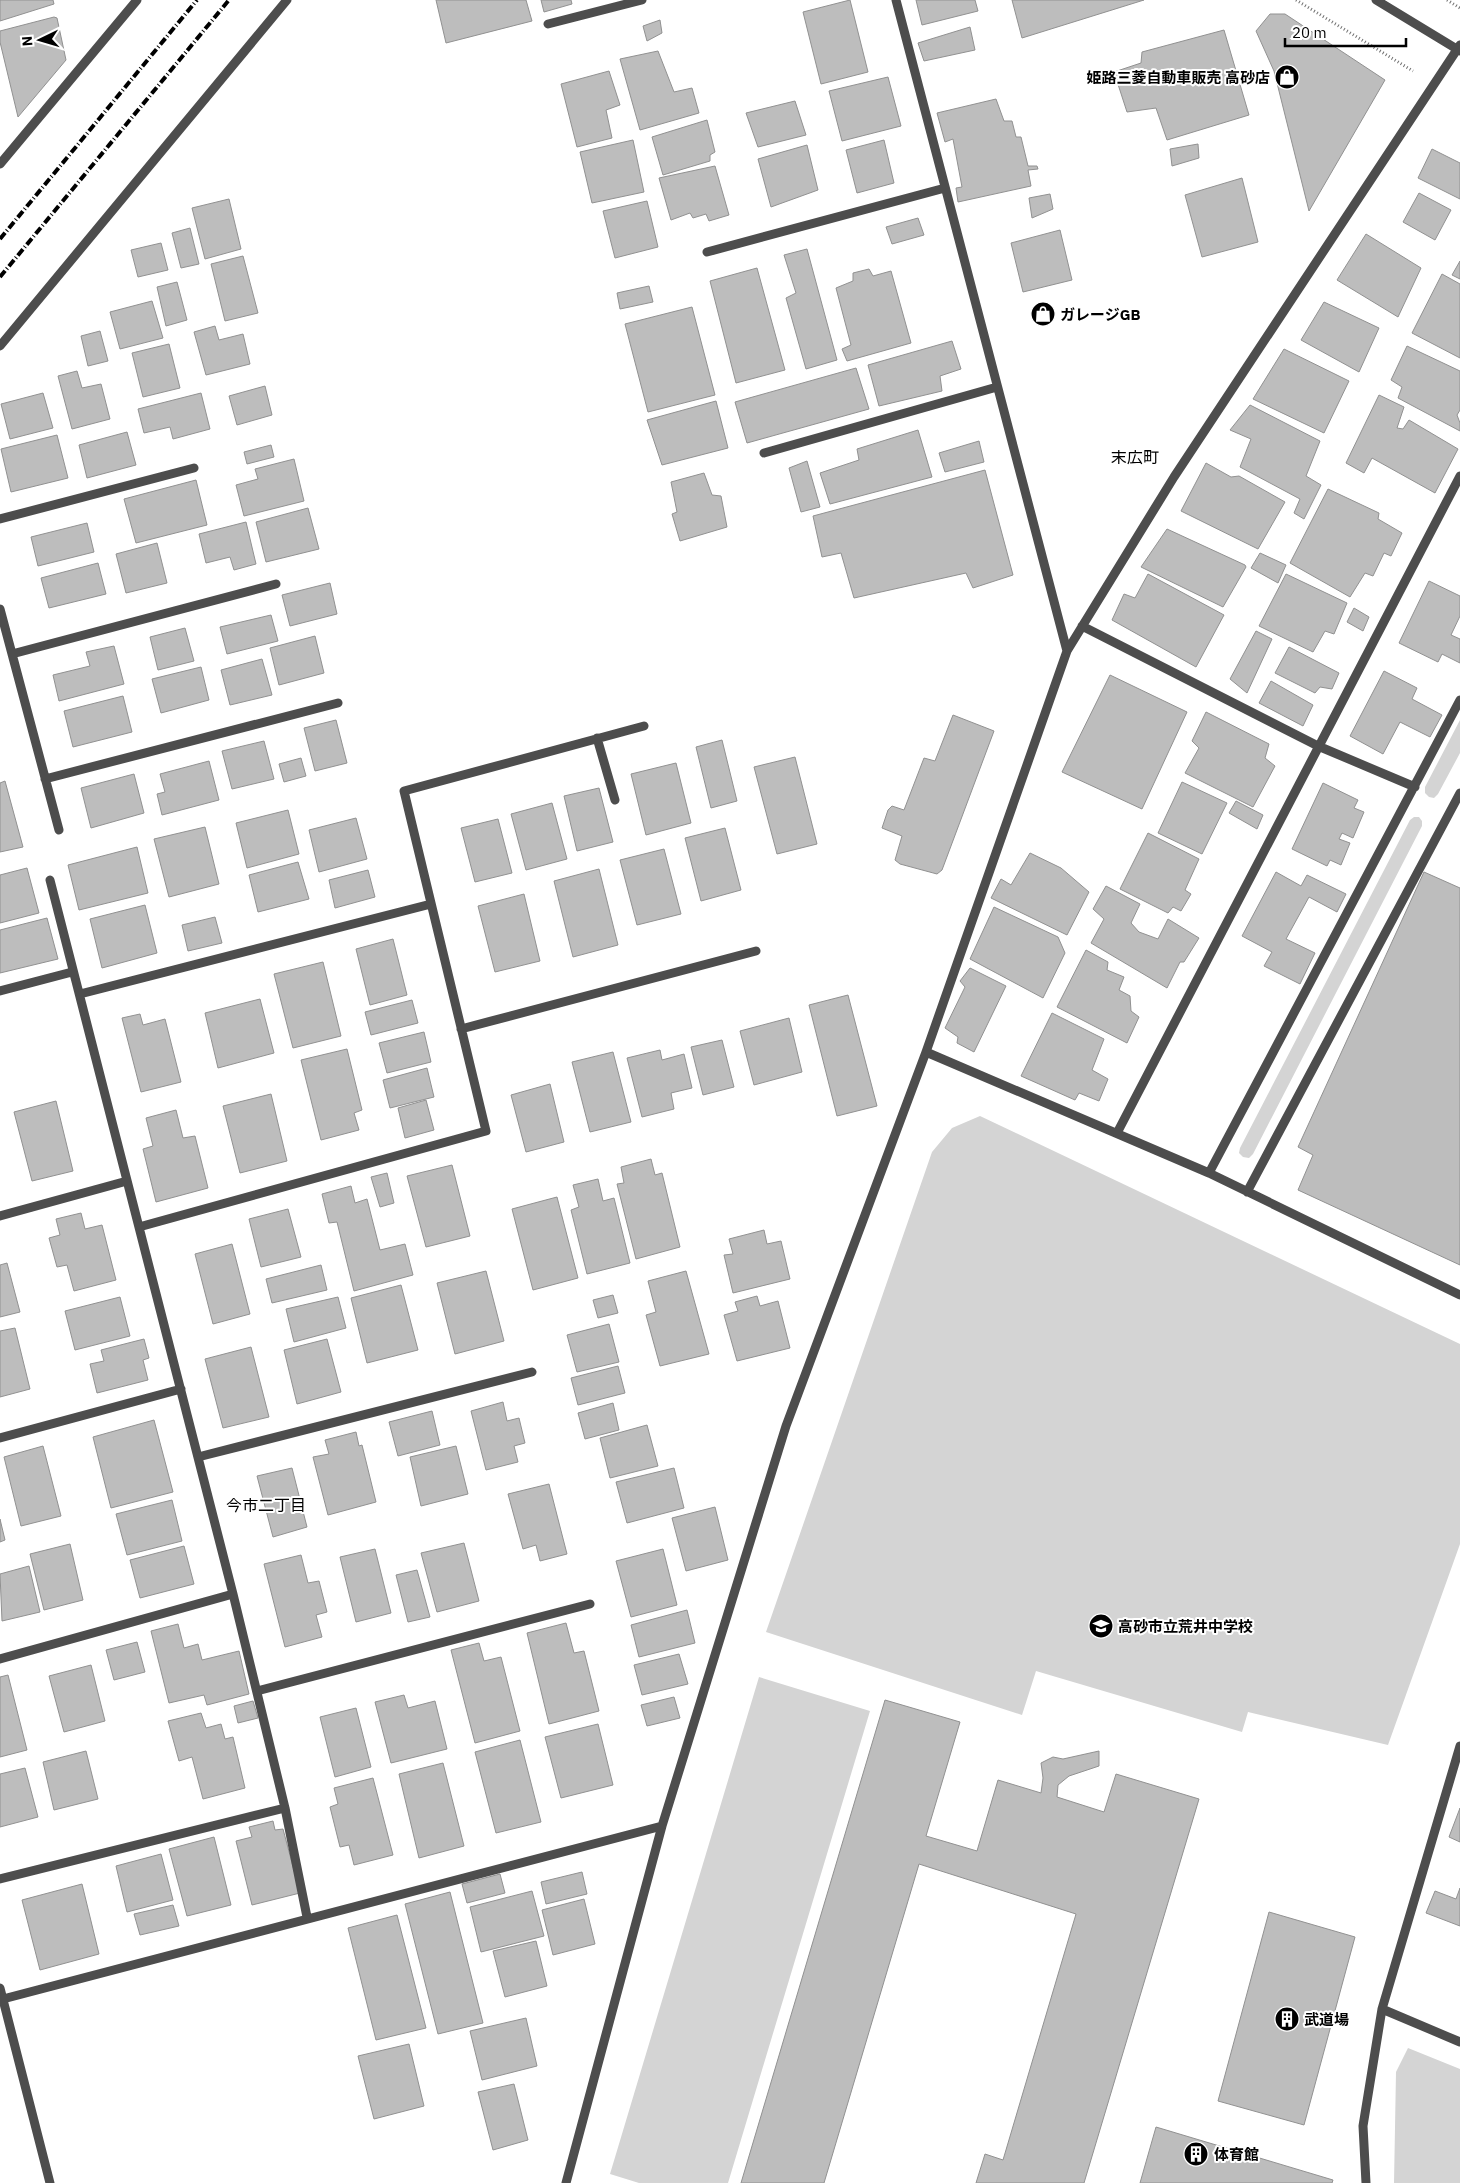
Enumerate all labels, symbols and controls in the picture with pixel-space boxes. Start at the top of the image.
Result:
north arrow [15,15,65,65]
scale bar [1285,15,1406,47]
text: 20 m [1292,23,1327,42]
text: N [18,35,36,47]
shop icon: 姫路三菱自動車販売 高砂店 [1274,64,1300,90]
place label: 姫路三菱自動車販売 高砂店 [1086,68,1270,87]
shop icon: ガレージGB [1030,301,1056,327]
place label: ガレージGB [1060,305,1141,324]
district label: 末広町 [1111,447,1159,467]
district label: 今市二丁目 [226,1495,306,1515]
school or university icon: 高砂市立荒井中学校 [1088,1613,1114,1639]
place label: 高砂市立荒井中学校 [1118,1617,1253,1636]
building icon: 武道場 [1274,2006,1300,2032]
place label: 武道場 [1304,2010,1349,2029]
building icon: 体育館 [1183,2141,1209,2167]
place label: 体育館 [1214,2145,1259,2164]

